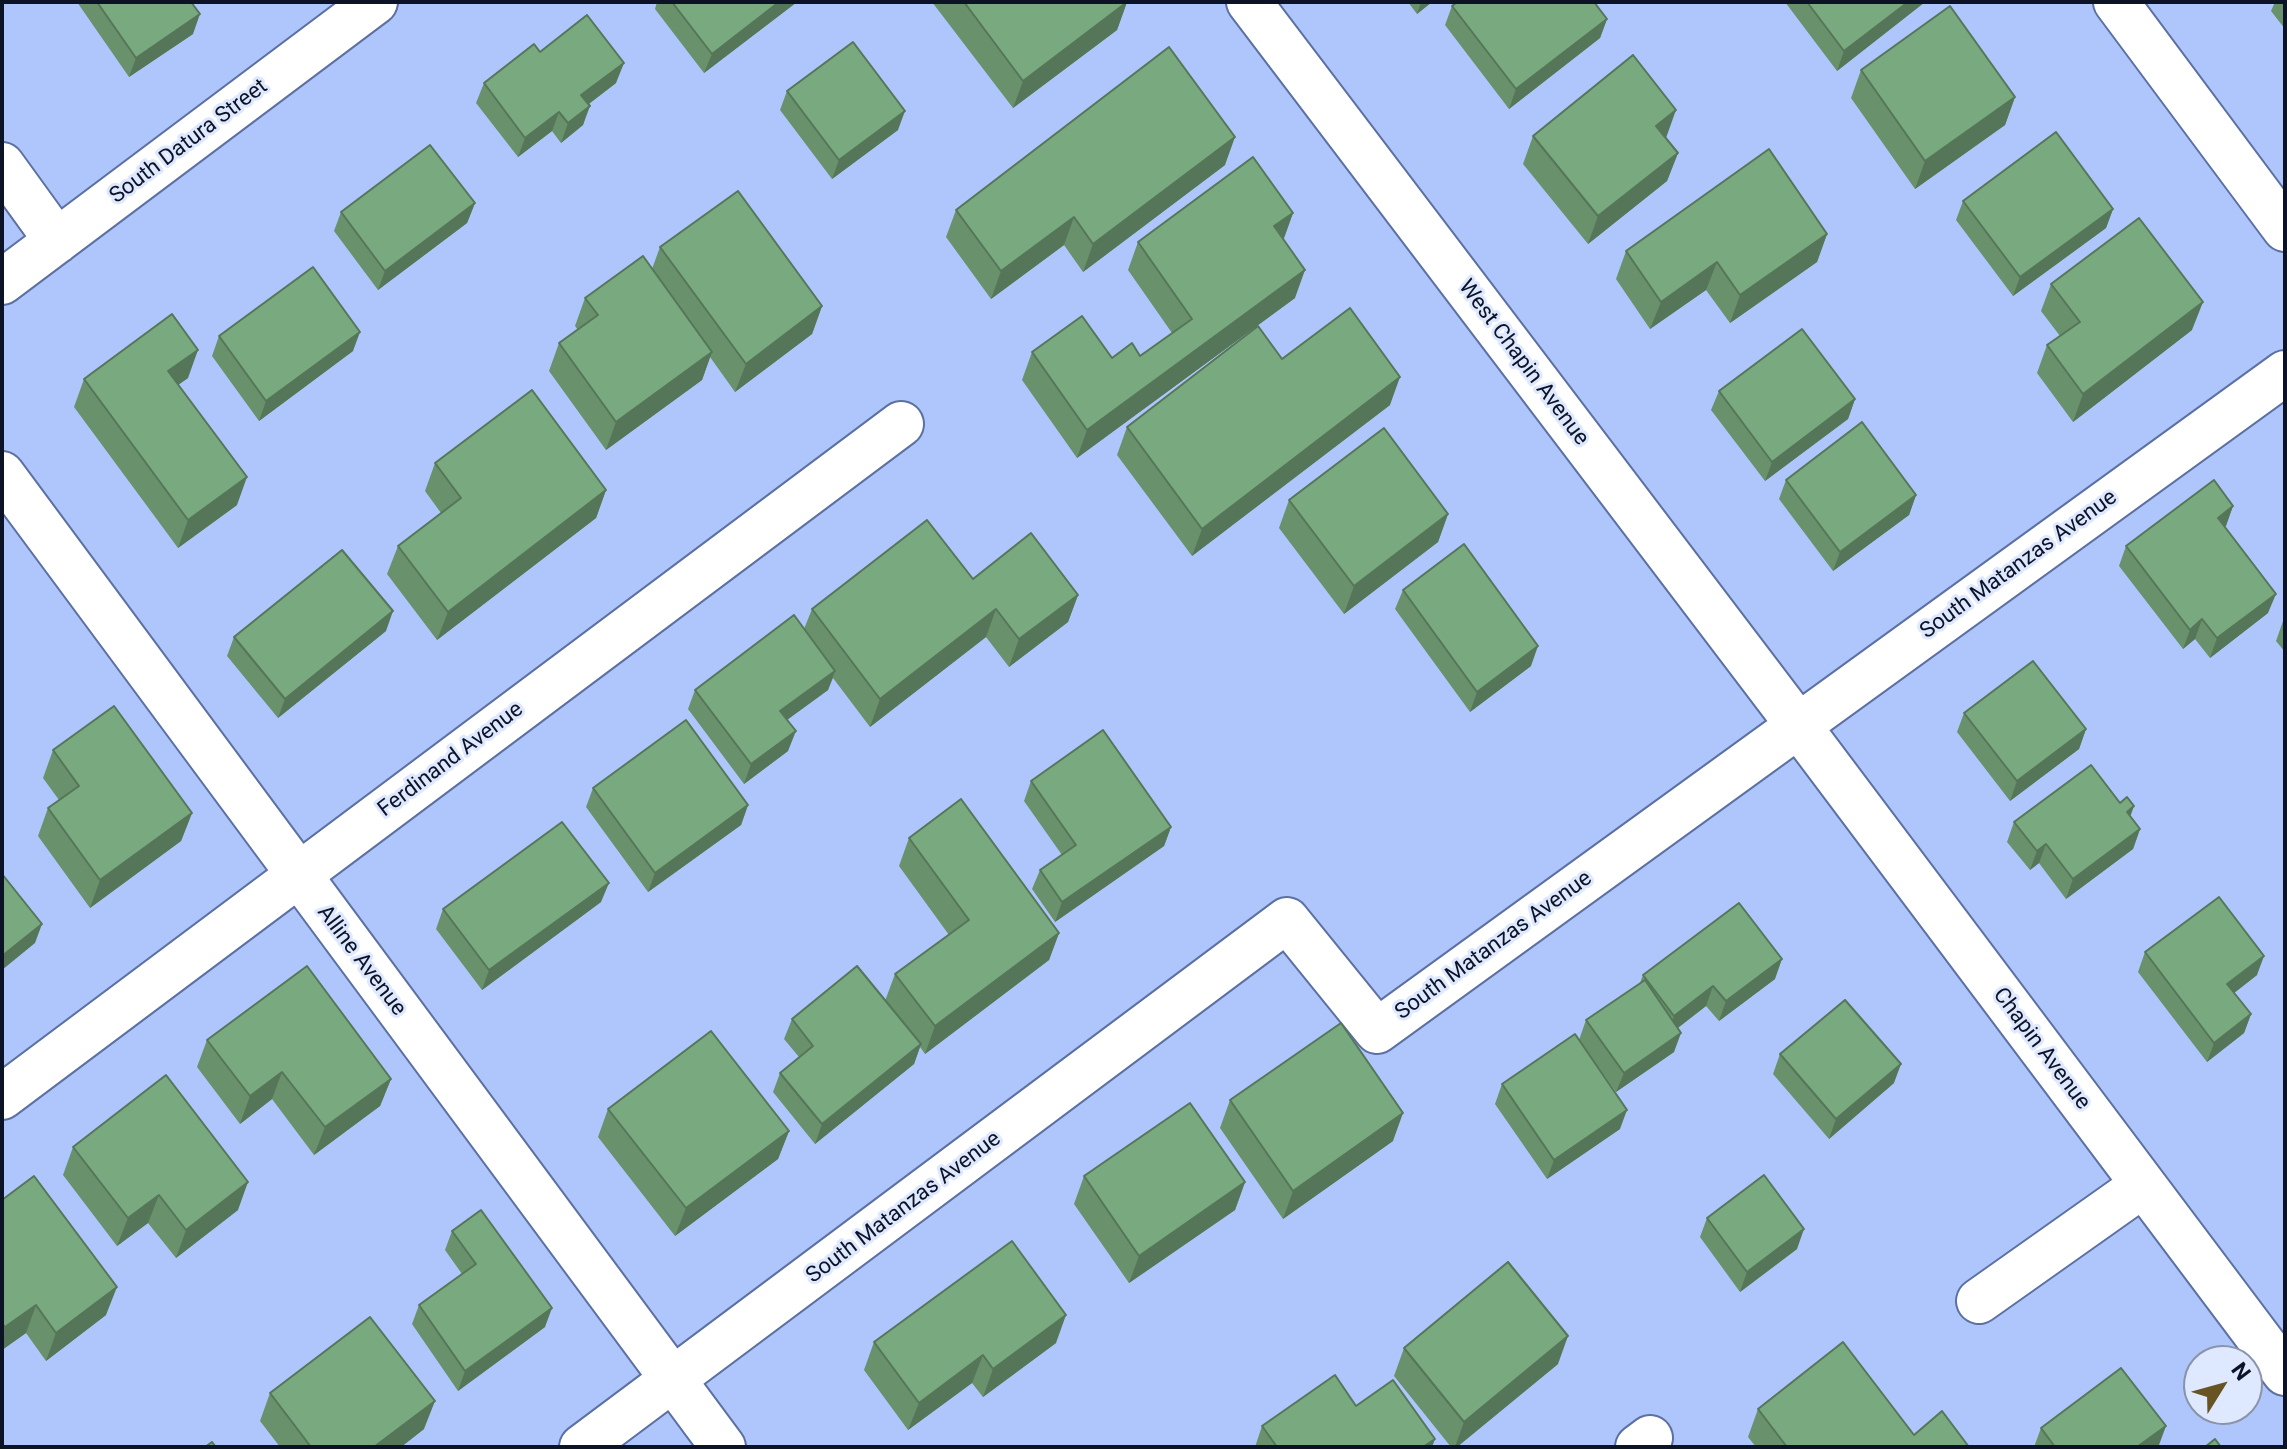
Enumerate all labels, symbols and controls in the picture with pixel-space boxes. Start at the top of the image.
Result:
street label: South Datura Street [105,74,273,210]
street label: West Chapin Avenue [1452,275,1594,451]
street label: South Matanzas Avenue [1916,485,2122,645]
street label: Ferdinand Avenue [373,697,529,823]
street label: South Matanzas Avenue [1391,866,1597,1026]
street label: Alline Avenue [311,901,411,1021]
street label: Chapin Avenue [1987,983,2095,1115]
street label: South Matanzas Avenue [802,1126,1006,1290]
north arrow [2183,1345,2263,1425]
text: N [2226,1358,2256,1385]

